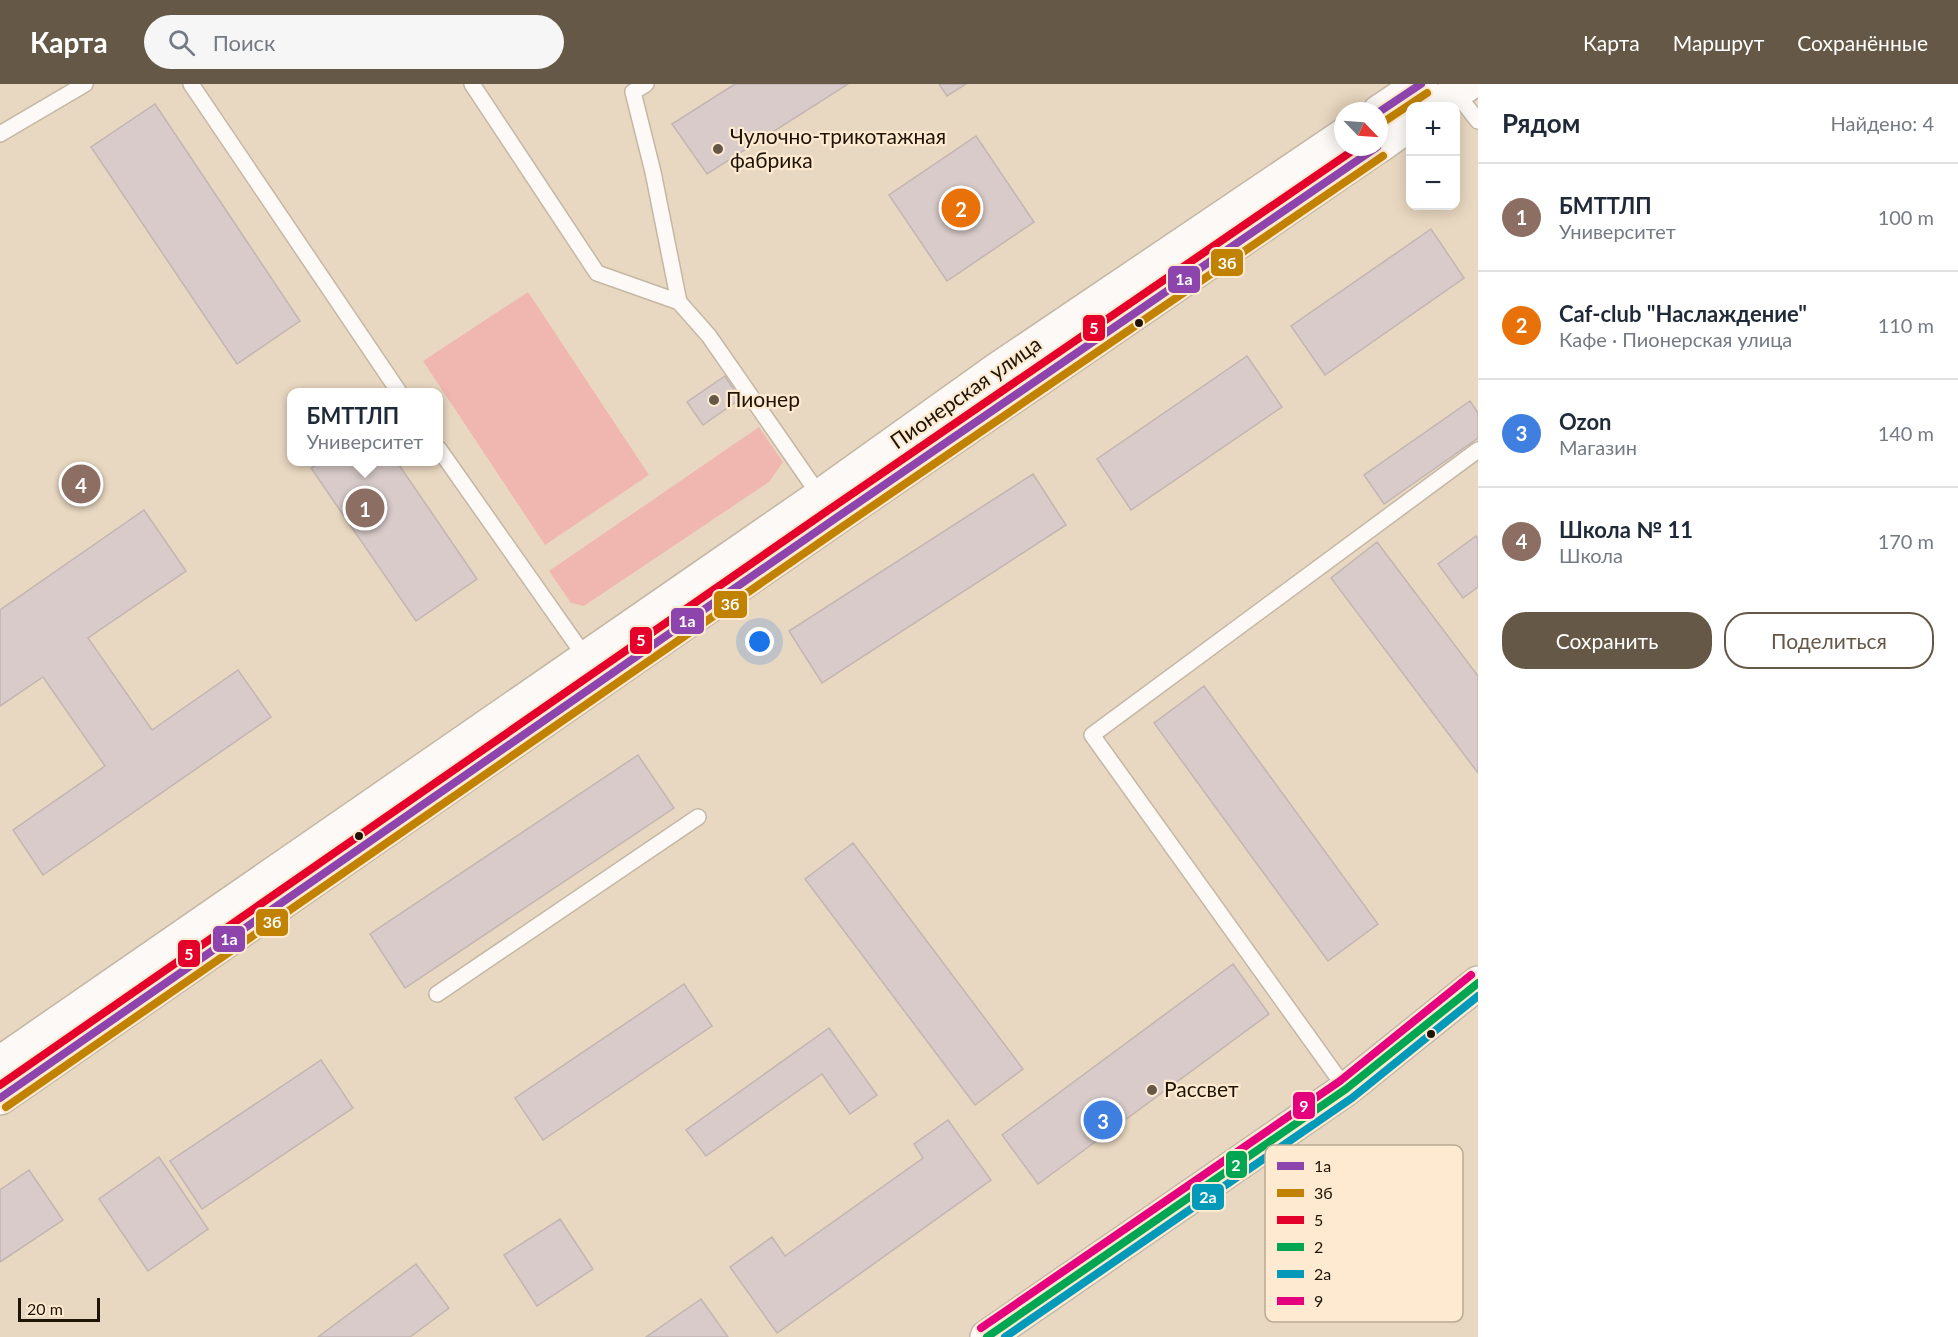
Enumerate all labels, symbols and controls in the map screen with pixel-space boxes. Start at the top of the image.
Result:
search box [144,15,564,69]
text: Карта [30,25,108,59]
icon: search [165,26,198,59]
text: Поиск [213,29,276,56]
text: Карта [1583,30,1640,55]
text: Маршрут [1673,30,1764,55]
text: Сохранённые [1797,30,1928,55]
north arrow [1334,102,1388,156]
map controls [1406,102,1460,210]
button: + [1406,102,1460,156]
text: Рядом [1502,107,1580,139]
text: Найдено: 4 [1831,111,1934,135]
place label: Чулочно-трикотажная фабрика [730,123,946,172]
marker: Чулочно-трикотажная фабрика [711,142,725,156]
button: − [1406,156,1460,210]
pin: 2 [942,186,980,230]
text: БМТТЛП [1559,192,1652,219]
text: 1 [1516,205,1527,229]
text: 100 m [1878,205,1934,229]
text: Университет [1559,219,1676,243]
line badge: 3б [1210,248,1244,277]
text: 3б [1218,253,1236,272]
line badge: 1а [1167,265,1201,294]
text: 1а [1175,269,1193,288]
text: Caf-club "Наслаждение" [1559,300,1807,327]
text: 2 [1516,313,1527,337]
text: 110 m [1878,313,1934,337]
line badge: 5 [1082,314,1106,342]
unlabelled marker [1133,317,1145,329]
text: 5 [1089,318,1099,337]
text: Кафе · Пионерская улица [1559,327,1792,351]
street label: Пионерская улица [885,330,1045,453]
place label: Пионер [726,386,800,411]
popup [287,388,443,466]
marker: Пионер [707,393,721,407]
text: БМТТЛП [307,402,399,429]
text: Ozon [1559,408,1612,435]
text: 3 [1516,421,1527,445]
text: 140 m [1878,421,1934,445]
text: Университет [307,429,423,453]
text: Магазин [1559,435,1637,459]
pin: 4 [62,462,100,506]
pin: 1 [346,486,385,530]
text: Школа № 11 [1559,516,1693,543]
text: 4 [1516,529,1527,553]
text: 170 m [1878,529,1934,553]
text: Школа [1559,543,1623,567]
line badge: 3б [713,590,748,619]
text: 3б [721,594,739,613]
line badge: 1а [670,607,705,635]
text: 1а [678,611,696,630]
button: Сохранить [1502,612,1712,669]
button: Поделиться [1724,612,1934,669]
line badge: 5 [629,626,653,655]
your location [745,627,774,656]
text: 5 [636,630,646,649]
unlabelled marker [353,830,365,842]
line badge: 3б [255,908,289,937]
text: 3б [263,912,281,931]
line badge: 1а [212,925,246,953]
text: 1а [220,929,238,948]
line badge: 5 [177,939,201,968]
text: 5 [184,944,194,963]
unlabelled marker [1425,1028,1437,1040]
place label: Рассвет [1164,1076,1239,1101]
marker: Рассвет [1145,1083,1159,1097]
line badge: 9 [1292,1091,1316,1120]
text: 9 [1299,1096,1309,1115]
pin: 3 [1084,1098,1122,1142]
legend [1265,1145,1463,1322]
line badge: 2 [1225,1150,1248,1179]
text: 2 [1231,1155,1241,1174]
text: 1а [1314,1156,1331,1175]
line badge: 2а [1191,1183,1225,1211]
text: 3б [1314,1183,1333,1202]
text: 2а [1199,1187,1217,1206]
text: 5 [1314,1210,1323,1229]
text: 2 [1314,1237,1323,1256]
text: 2а [1314,1264,1331,1283]
text: 9 [1314,1291,1323,1310]
scale bar [18,1295,100,1322]
text: 20 m [27,1299,63,1318]

